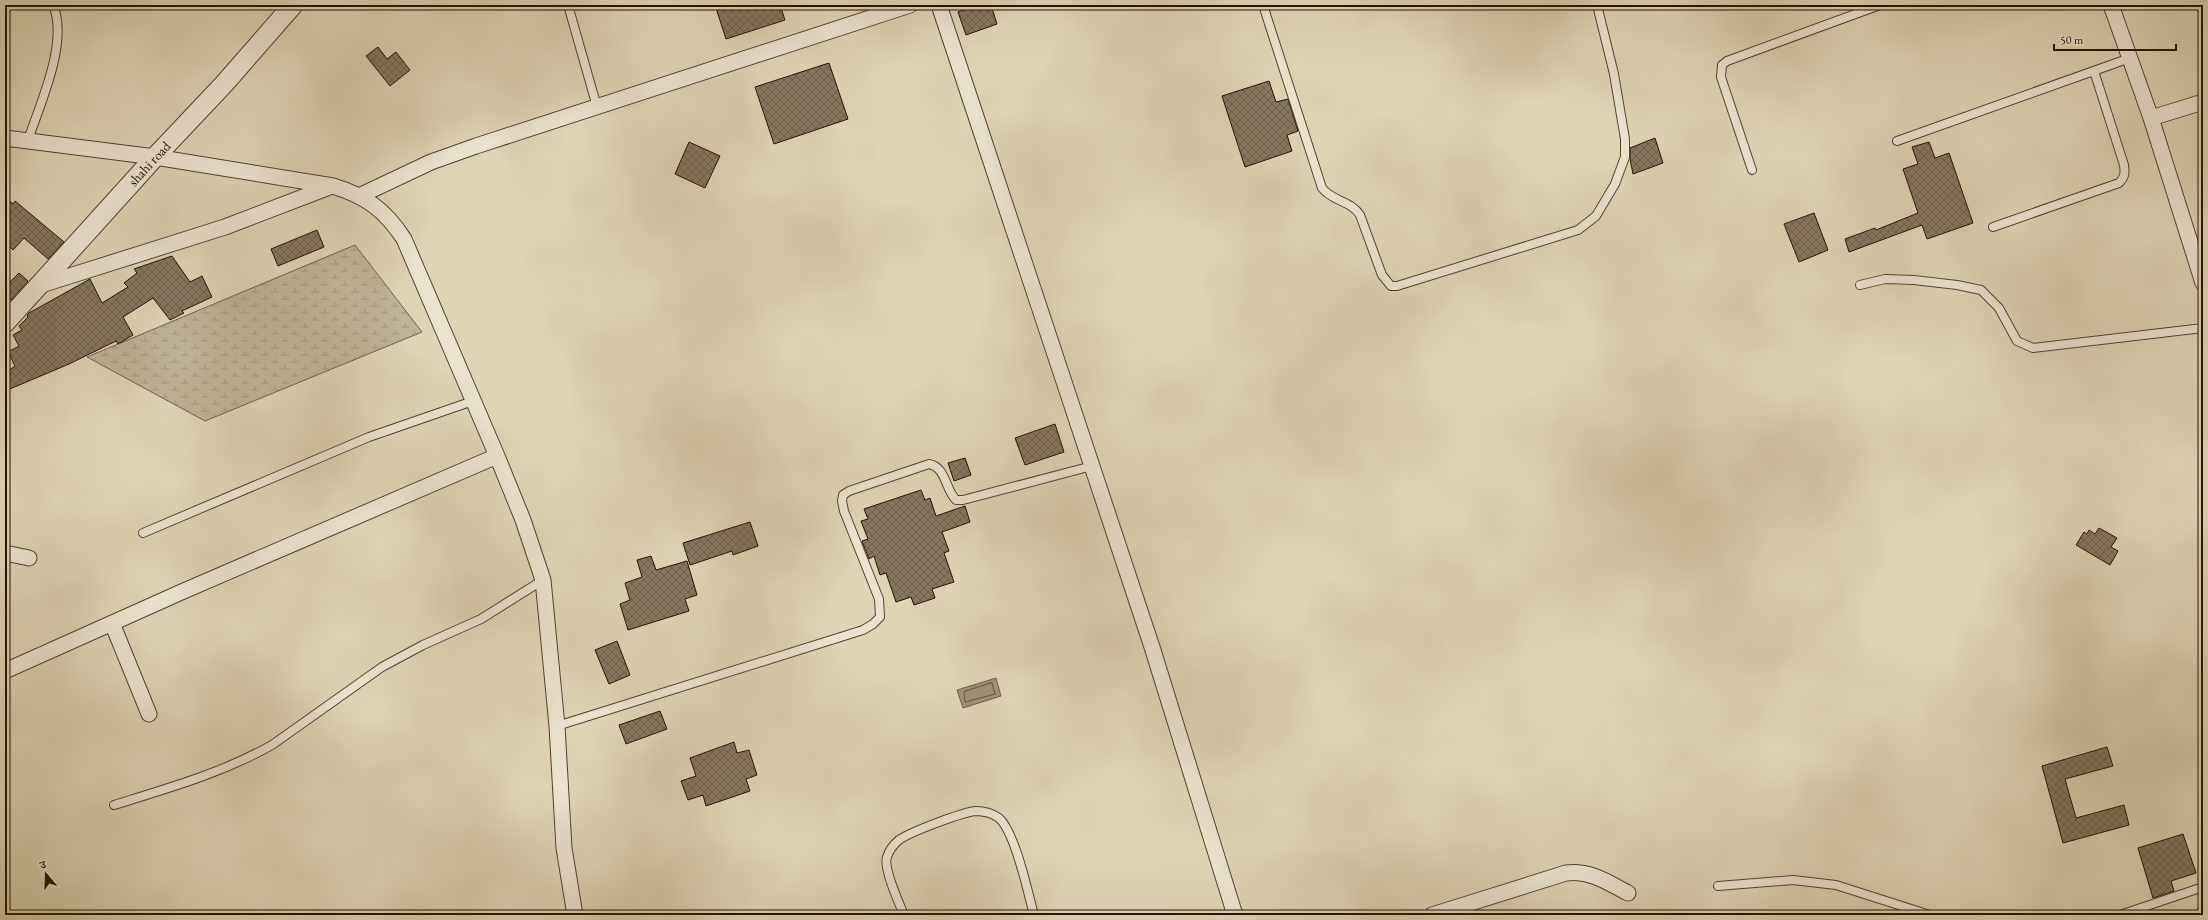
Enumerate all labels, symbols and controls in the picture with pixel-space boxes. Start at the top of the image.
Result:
scale bar [2054,26,2176,52]
text: 50 m [2060,32,2084,48]
street label: shahi road [124,137,175,190]
north arrow [26,854,66,894]
text: उ [37,857,49,872]

